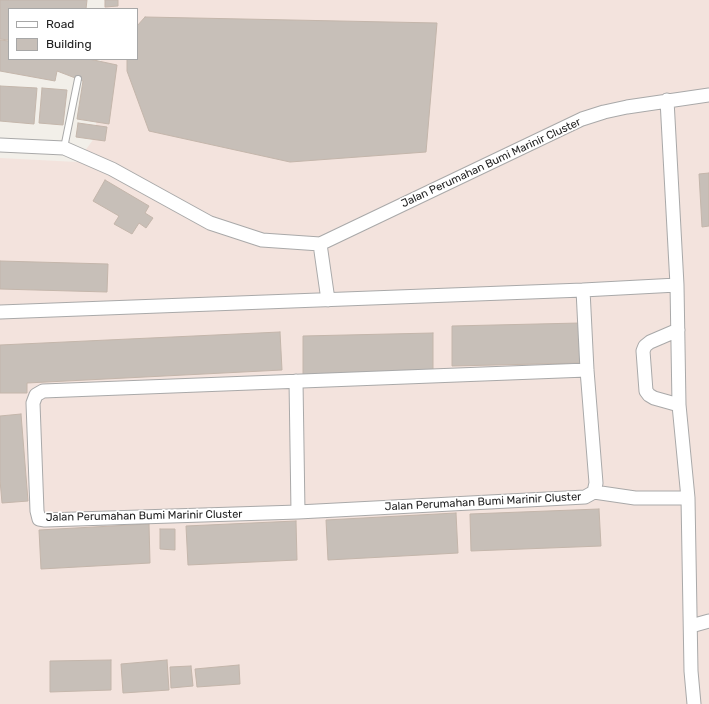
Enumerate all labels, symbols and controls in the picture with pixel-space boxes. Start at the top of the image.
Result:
legend [8,8,138,60]
text: Road [46,17,74,31]
text: Building [46,37,92,51]
street label: Jalan Perumahan Bumi Marinir Cluster [399,115,583,211]
street label: Jalan Perumahan Bumi Marinir Cluster [384,490,582,514]
street label: Jalan Perumahan Bumi Marinir Cluster [45,508,243,524]

